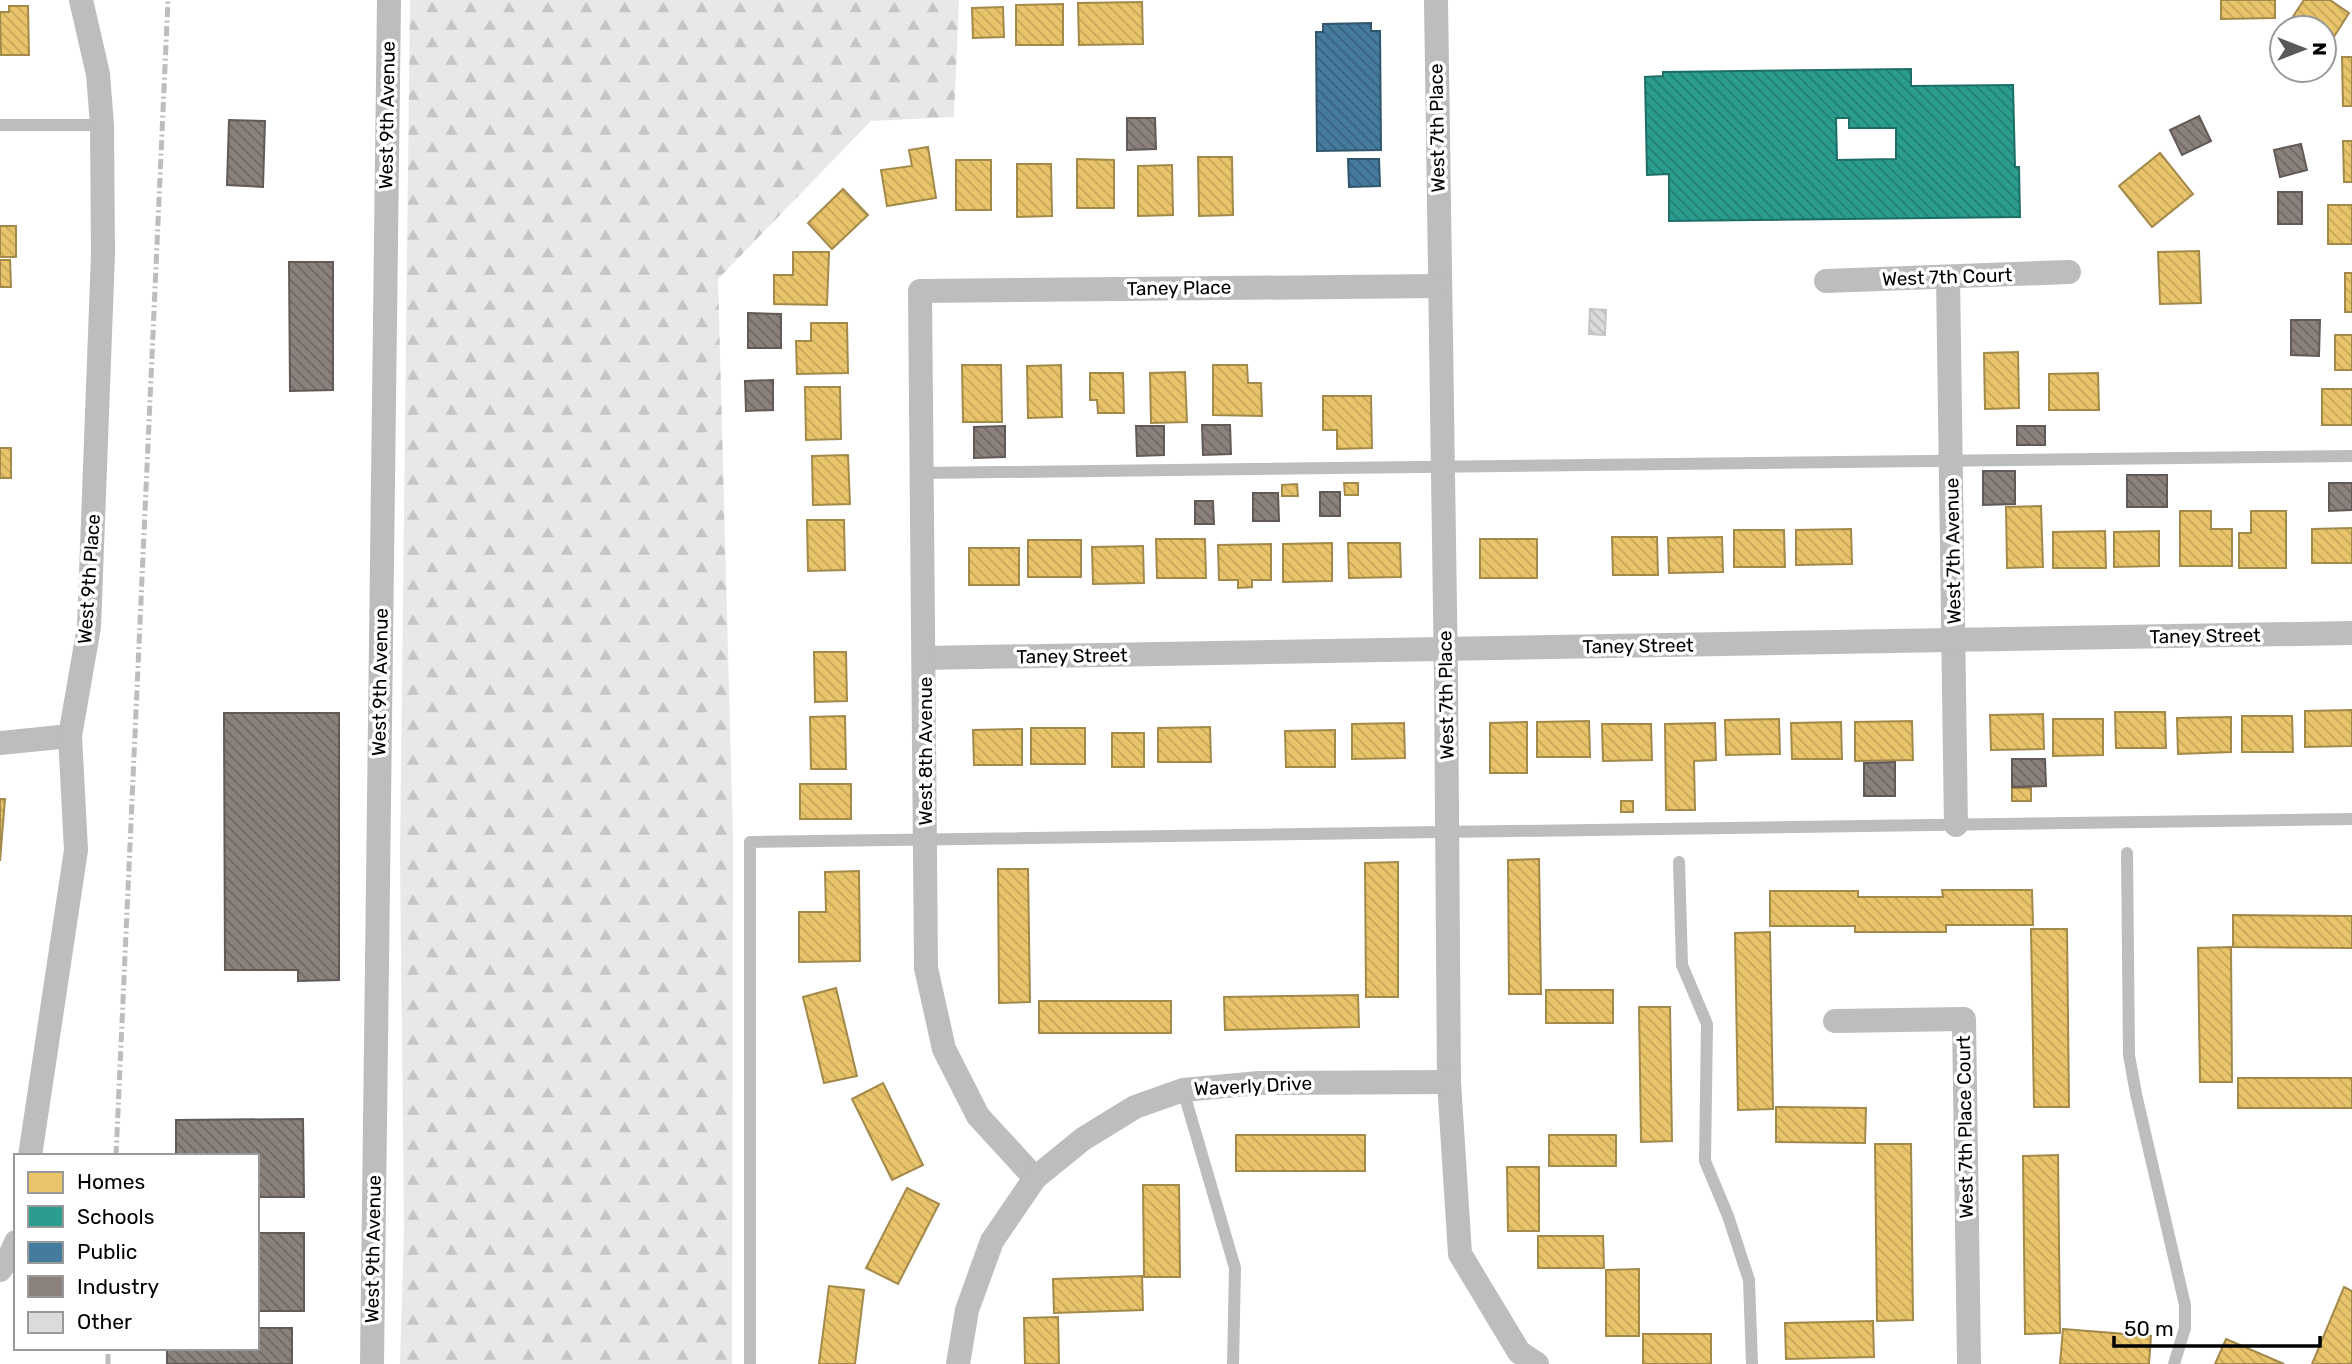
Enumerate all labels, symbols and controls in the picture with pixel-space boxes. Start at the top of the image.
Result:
north arrow [2268,14,2338,84]
street label: West 9th Avenue [374,41,400,189]
text: N [2308,42,2331,56]
street label: West 7th Place [1424,63,1450,193]
street label: West 7th Court [1881,263,2013,291]
street label: Taney Place [1127,276,1231,300]
street label: West 7th Avenue [1940,477,1966,625]
street label: West 9th Place [73,513,105,645]
street label: West 9th Avenue [367,608,393,756]
street label: Taney Street [2149,624,2261,648]
street label: West 7th Place [1433,630,1459,760]
street label: Taney Street [1582,634,1694,658]
street label: Taney Street [1016,644,1128,668]
street label: West 8th Avenue [914,676,937,826]
street label: West 7th Place Court [1952,1035,1978,1219]
street label: Waverly Drive [1193,1071,1313,1101]
legend [14,1154,259,1350]
text: Homes [77,1169,145,1194]
street label: West 9th Avenue [360,1175,386,1323]
text: Schools [77,1204,154,1229]
text: Public [77,1239,137,1264]
text: Industry [77,1274,159,1299]
scale bar [2114,1304,2320,1348]
text: Other [77,1309,132,1334]
text: 50 m [2124,1316,2174,1341]

